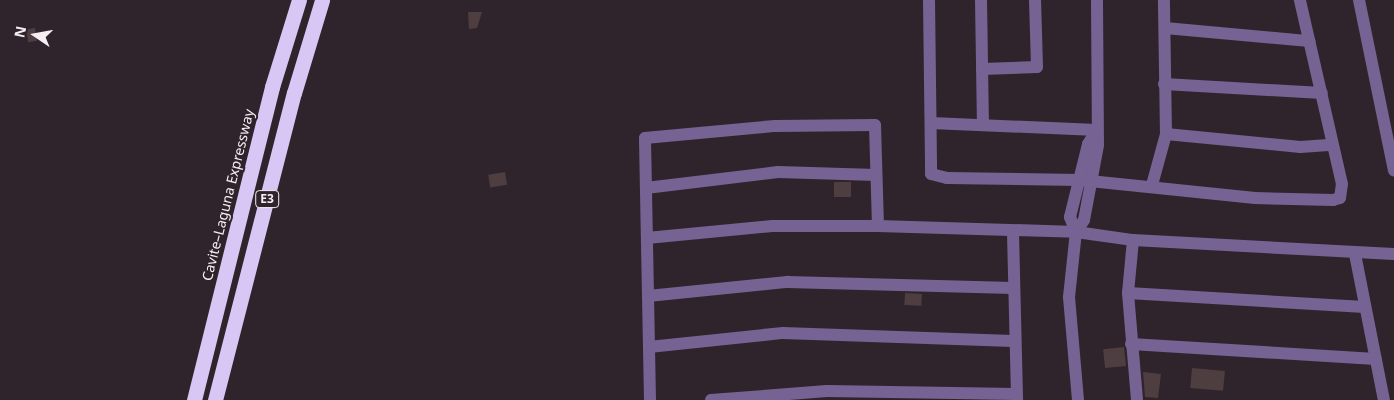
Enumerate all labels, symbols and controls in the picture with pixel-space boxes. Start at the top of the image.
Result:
north arrow [10,10,60,60]
text: N [9,24,30,39]
street label: Cavite–Laguna Expressway [198,107,258,283]
road number: E3 [254,190,280,208]

